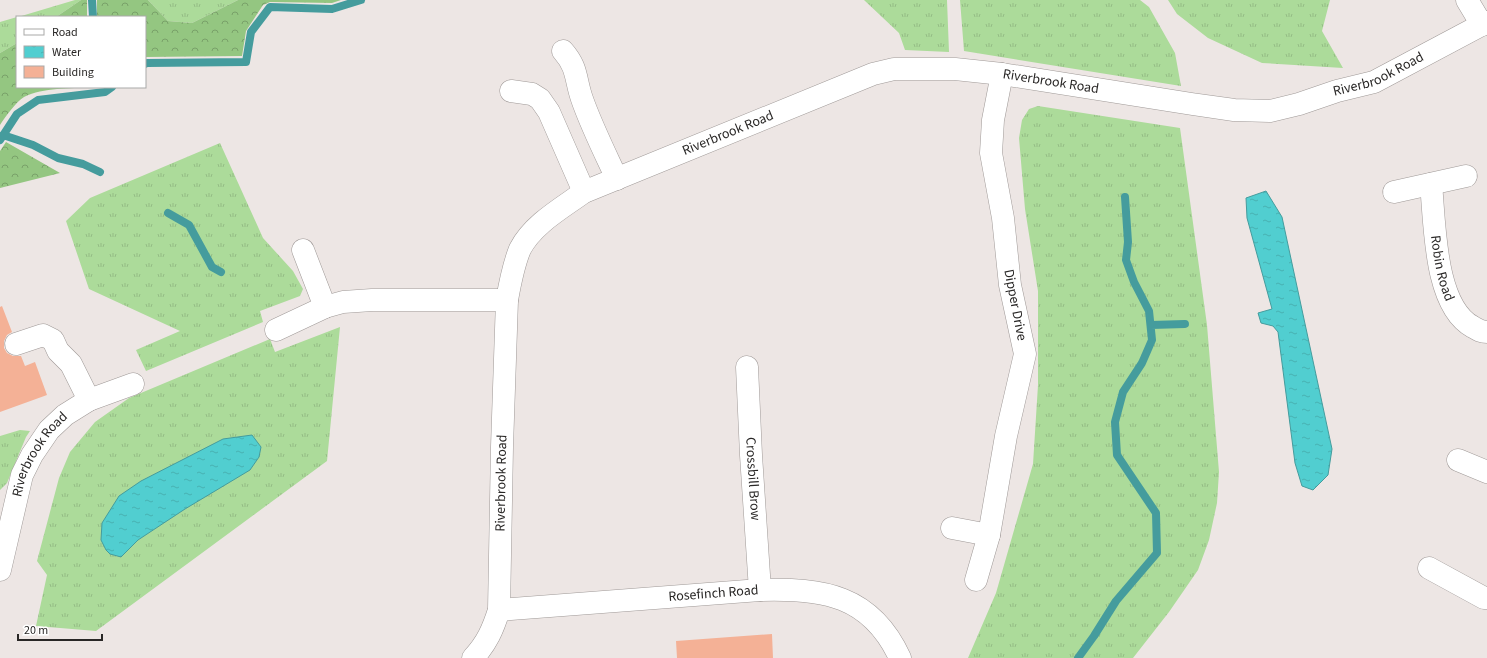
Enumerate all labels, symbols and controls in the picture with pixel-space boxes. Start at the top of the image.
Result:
legend [16,16,146,88]
text: Road [52,24,78,41]
text: Water [52,44,82,61]
street label: Riverbrook Road [1331,47,1427,102]
text: Building [52,64,94,81]
street label: Riverbrook Road [1001,64,1100,99]
street label: Riverbrook Road [679,106,777,161]
street label: Robin Road [1425,234,1459,305]
street label: Dipper Drive [998,267,1032,343]
street label: Riverbrook Road [7,407,72,499]
street label: Riverbrook Road [490,434,512,532]
street label: Crossbill Brow [740,437,765,521]
street label: Rosefinch Road [668,580,759,607]
scale bar [18,616,102,642]
text: 20 m [24,622,48,639]

